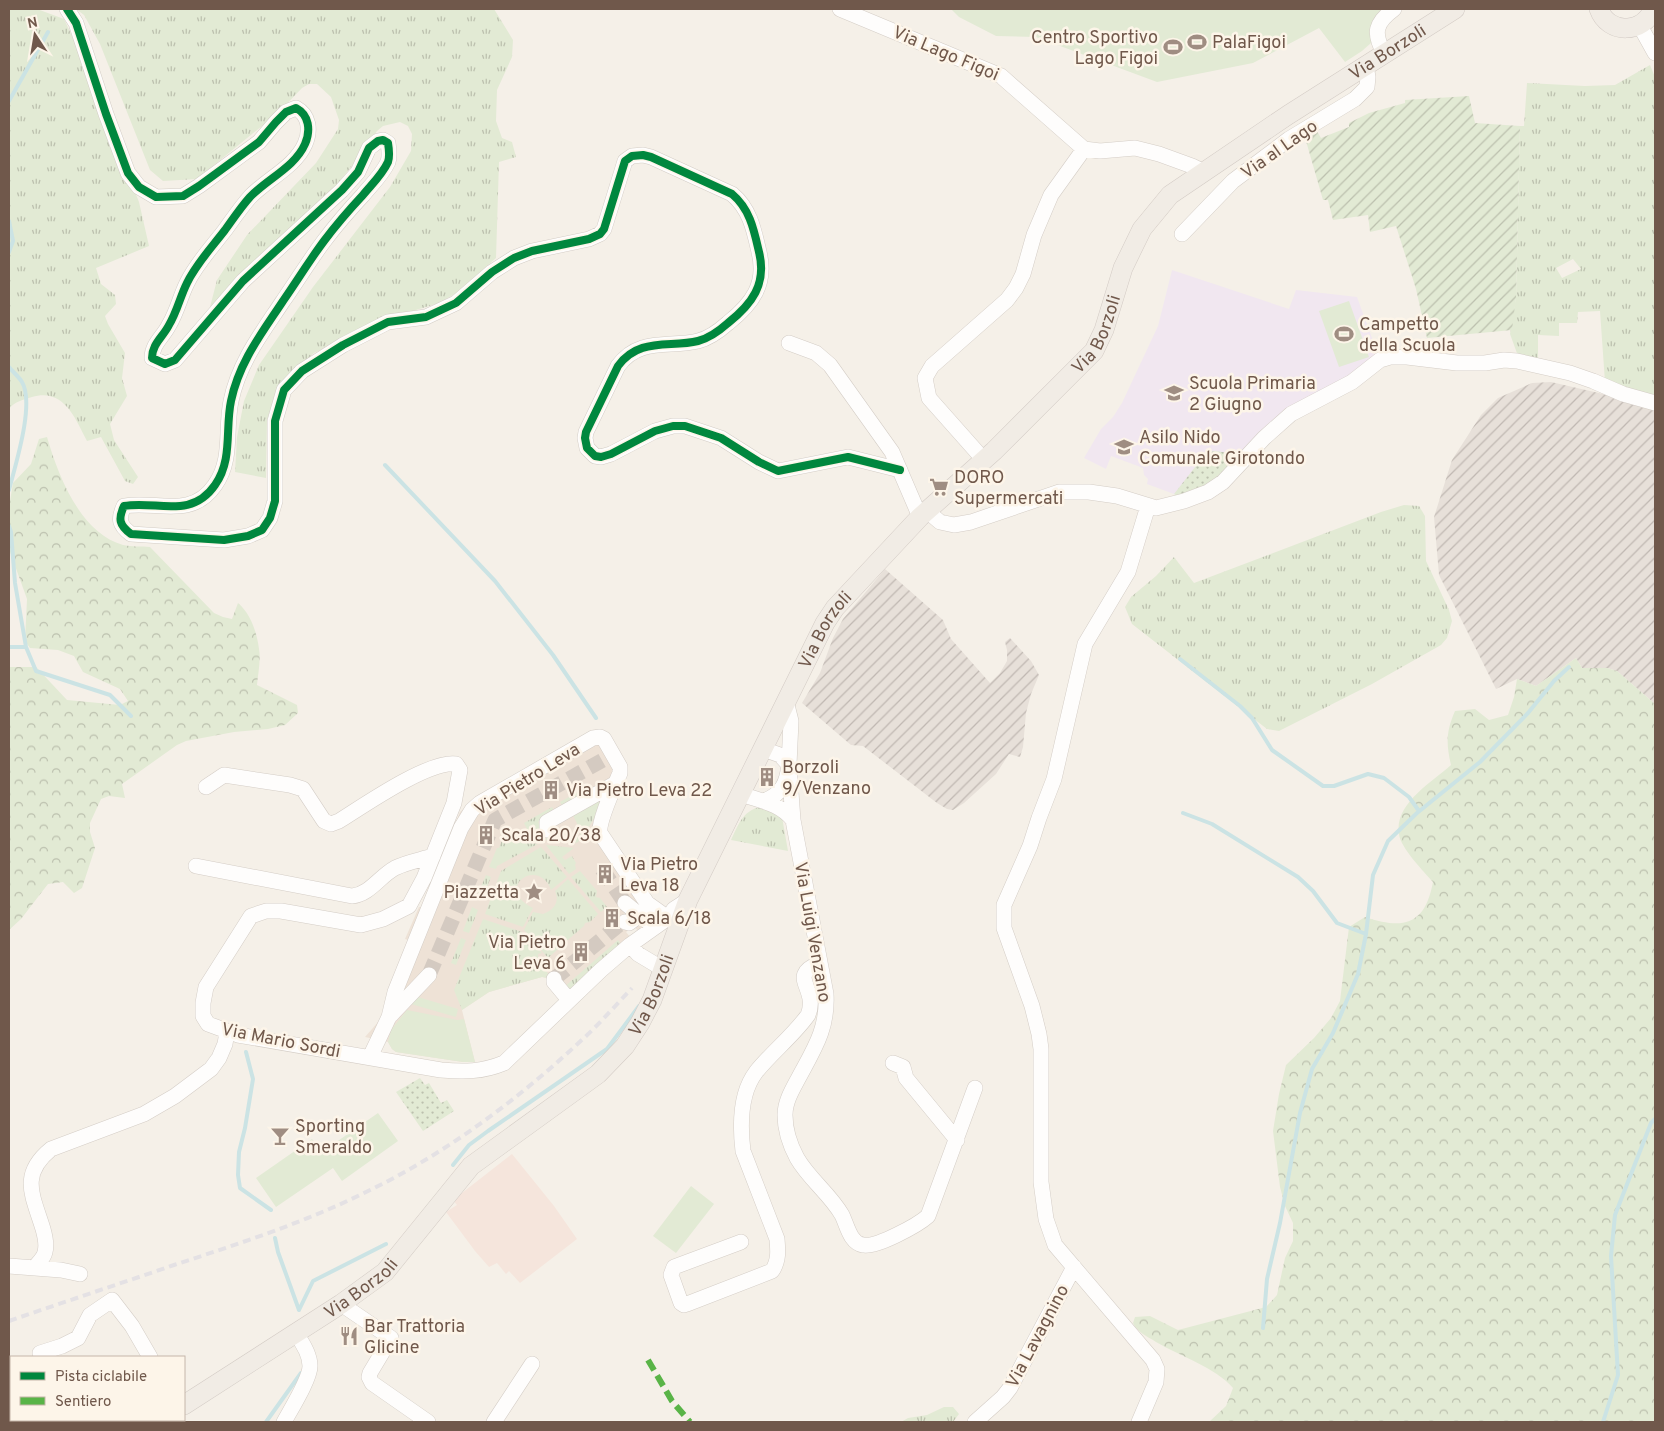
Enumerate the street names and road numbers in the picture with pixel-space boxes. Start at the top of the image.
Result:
street label: Via Borzoli [1345,20,1431,86]
street label: Via Lago Figoi [889,22,1002,87]
street label: Via al Lago [1237,115,1323,185]
street label: Via Borzoli [1067,293,1127,380]
street label: Via Borzoli [794,587,858,673]
street label: Via Pietro Leva [471,739,585,822]
street label: Via Luigi Venzano [788,860,835,1004]
street label: Via Borzoli [624,952,680,1041]
street label: Via Mario Sordi [219,1019,342,1064]
street label: Via Borzoli [320,1254,404,1325]
street label: Via Lavagnino [1002,1281,1075,1392]

